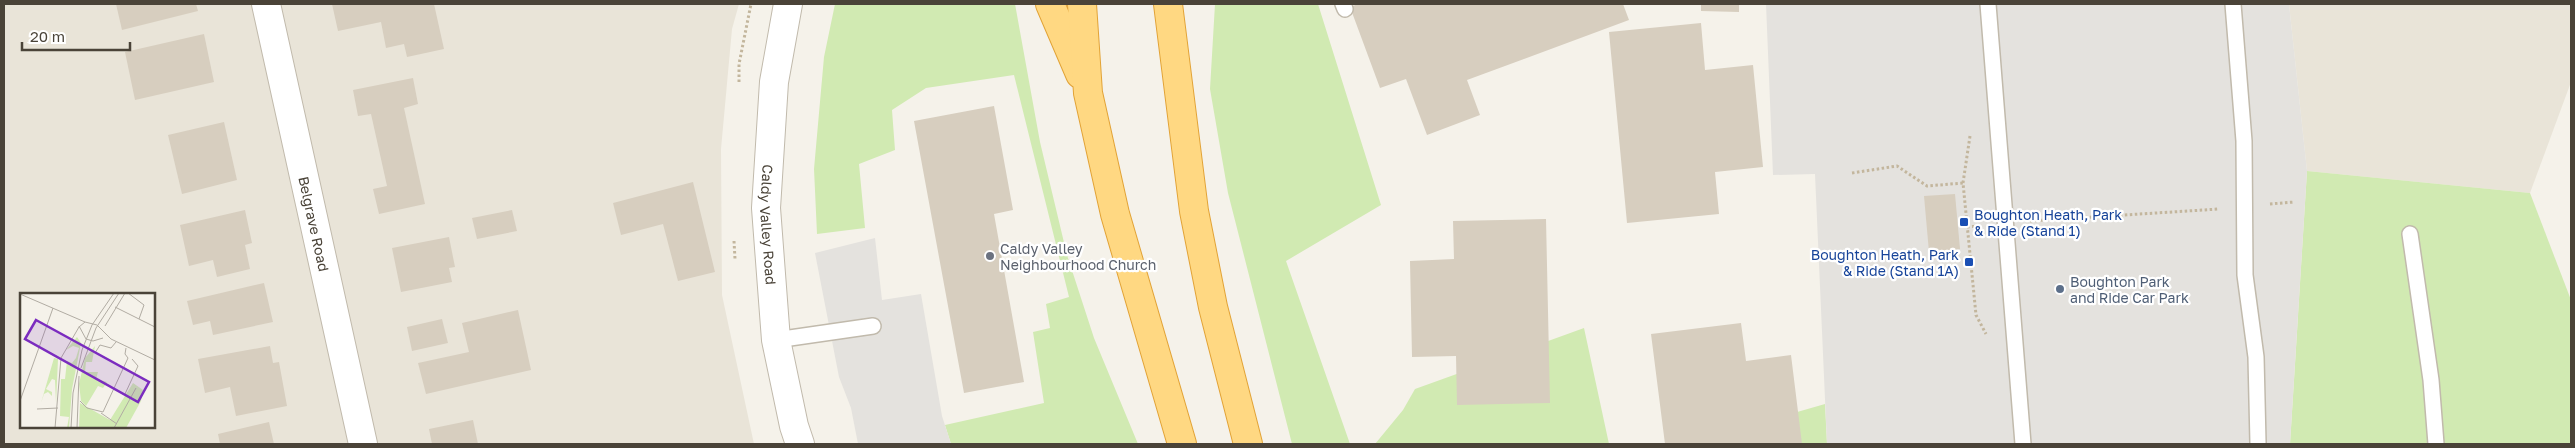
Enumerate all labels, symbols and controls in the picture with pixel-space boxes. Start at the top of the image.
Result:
scale bar [22,20,130,52]
text: 20 m [30,27,65,45]
street label: Caldy Valley Road [757,164,780,285]
street label: Belgrave Road [296,175,333,273]
place label: Boughton Heath, Park & Ride (Stand 1) [1974,206,2122,239]
marker: Boughton Heath, Park & Ride (Stand 1) [1958,216,1970,228]
place label: Caldy Valley Neighbourhood Church [1000,240,1156,273]
place label: Boughton Heath, Park & Ride (Stand 1A) [1811,246,1959,279]
marker: Caldy Valley Neighbourhood Church [984,250,996,262]
marker: Boughton Heath, Park & Ride (Stand 1A) [1963,256,1975,268]
place label: Boughton Park and Ride Car Park [2070,273,2189,306]
marker: Boughton Park and Ride Car Park [2054,283,2066,295]
inset map [20,293,155,428]

